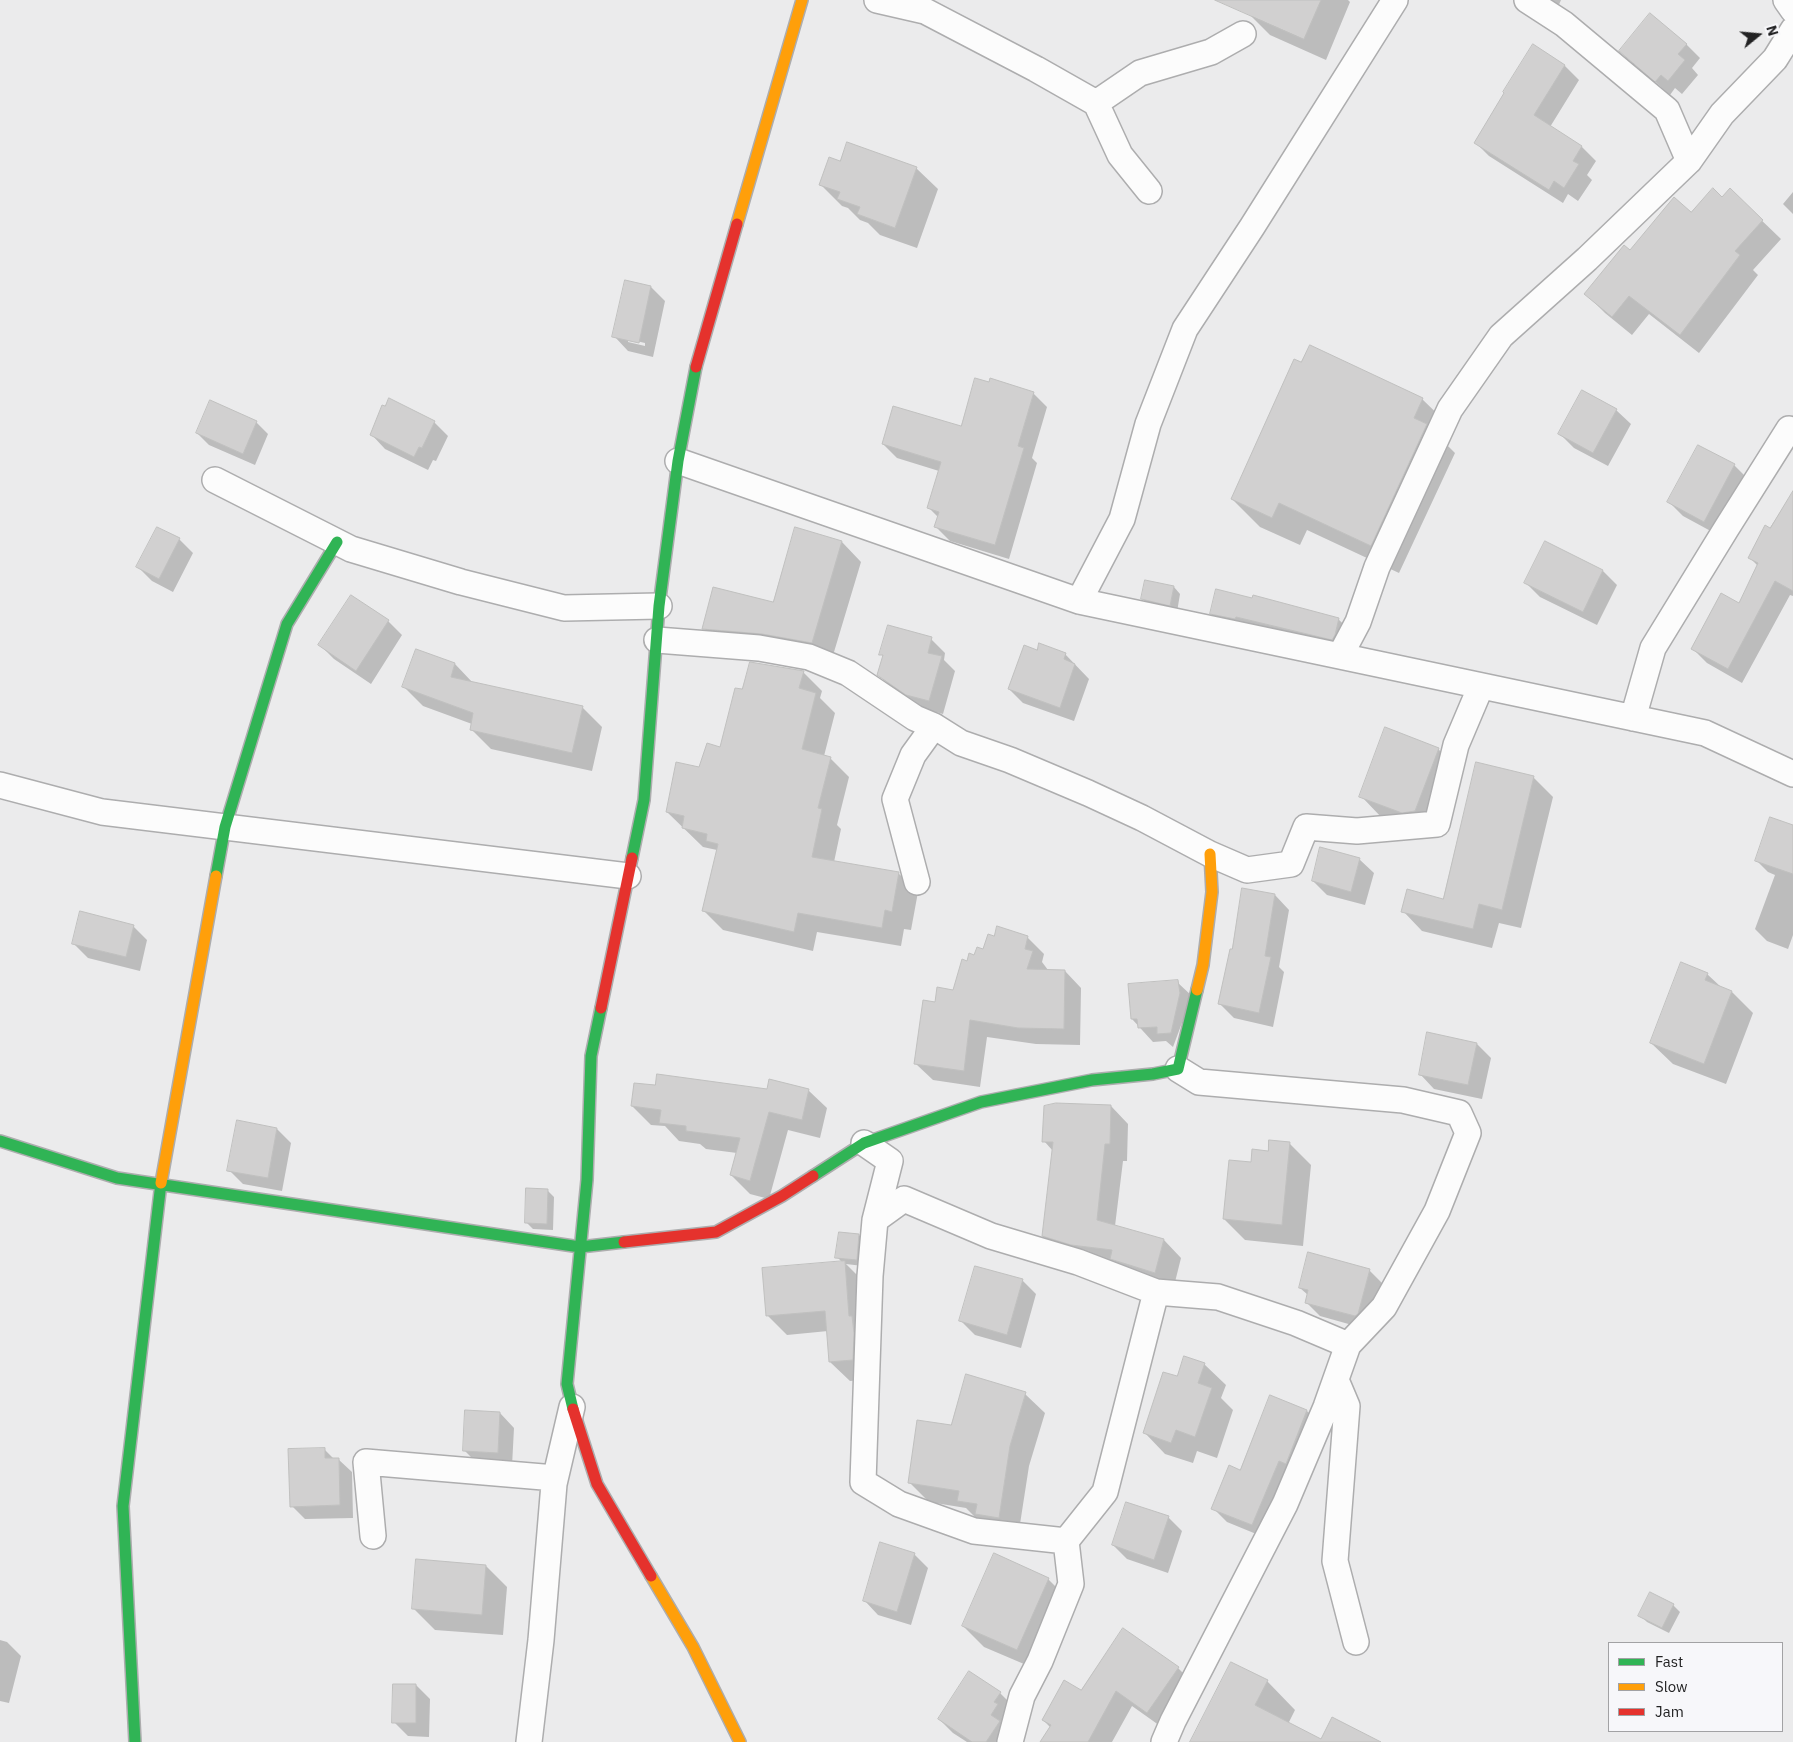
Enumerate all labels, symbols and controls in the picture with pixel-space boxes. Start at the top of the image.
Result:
north arrow [1733,10,1783,60]
text: N [1762,23,1782,38]
legend [1608,1642,1783,1732]
text: Fast [1655,1652,1683,1671]
text: Slow [1655,1677,1688,1696]
text: Jam [1655,1702,1684,1721]

